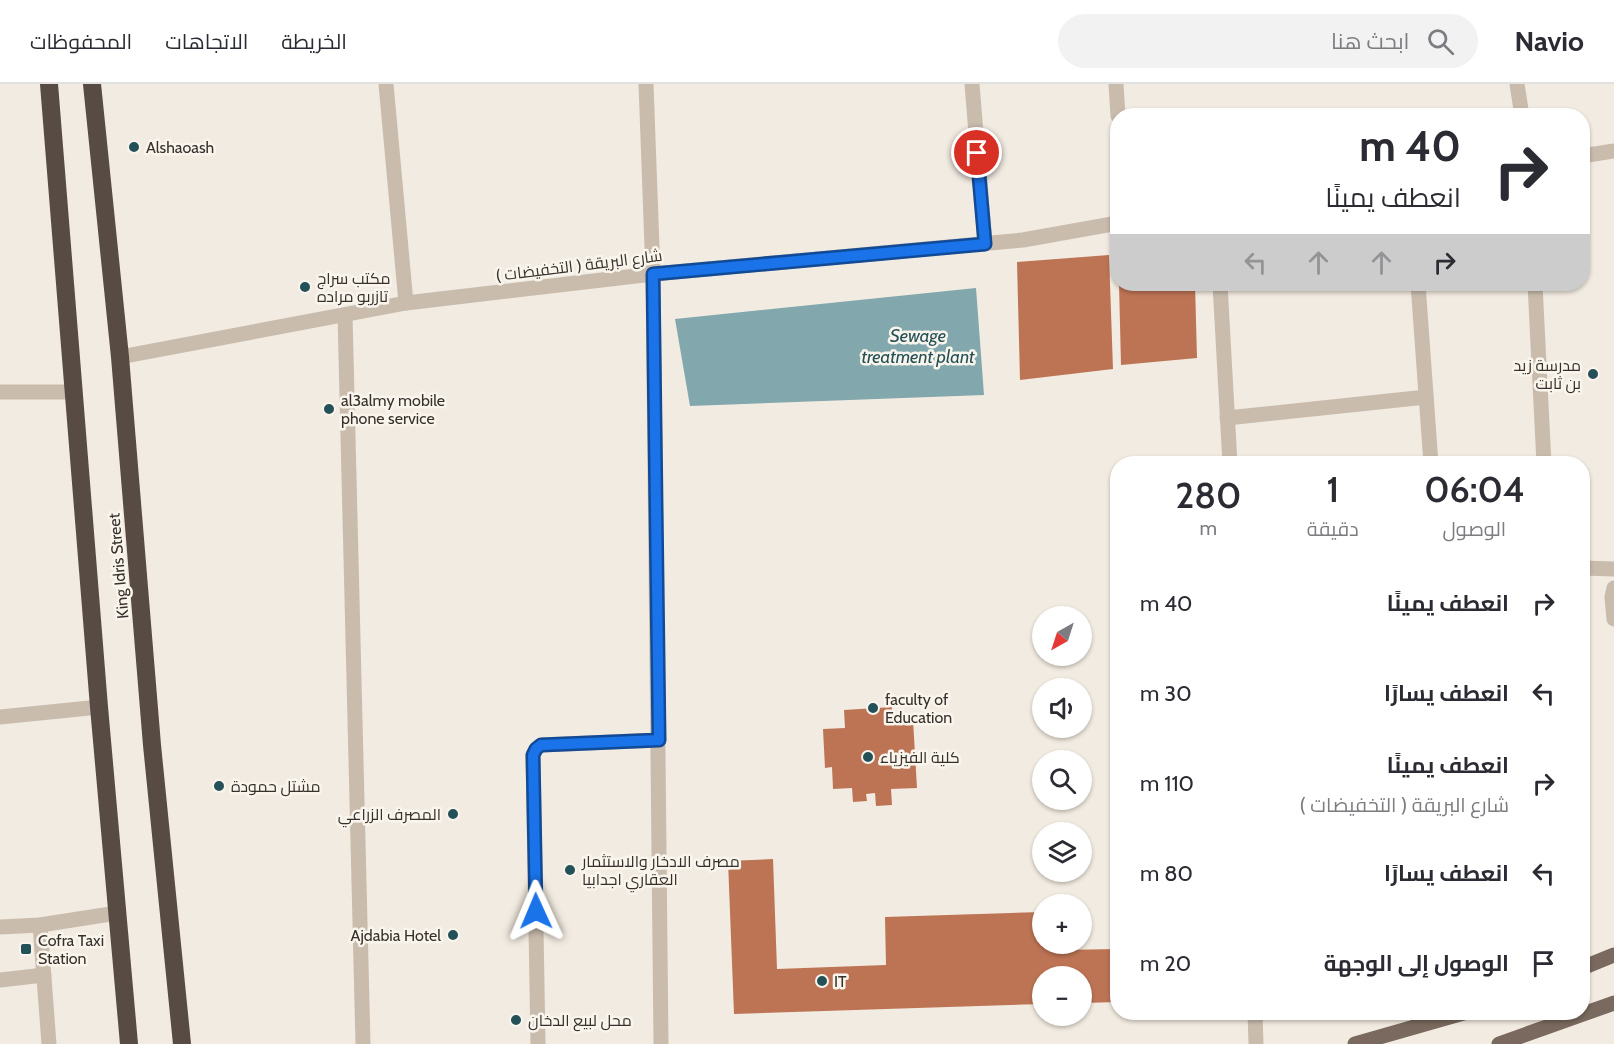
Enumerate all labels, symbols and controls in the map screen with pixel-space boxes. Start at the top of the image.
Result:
search box [1058,14,1478,68]
text: Navio [1514,24,1584,58]
icon: search [1424,25,1457,58]
text: ابحث هنا [1331,28,1409,55]
text: المحفوظات [30,29,132,54]
text: الاتجاهات [165,29,248,54]
text: الخريطة [281,29,347,54]
text: 40 m [1359,120,1461,172]
pin [951,127,1002,178]
icon: right [1482,132,1560,210]
icon: arrive [960,136,993,169]
place label: Alshaoash [146,138,214,157]
marker: Alshaoash [127,140,141,154]
text: انعطف يمينًا [1325,181,1461,214]
street label: شارع البريقة ( التخفيضات ) [495,246,664,287]
icon: left [1239,246,1272,279]
icon: ahead [1302,246,1335,279]
icon: ahead [1365,246,1398,279]
icon: right [1428,246,1461,279]
place label: مكتب سراج تازربو مراده [317,269,391,306]
marker: مكتب سراج تازربو مراده [298,280,312,294]
water label: Sewage treatment plant [861,325,975,368]
place label: مدرسة زيد بن ثابت [1514,356,1581,394]
marker: مدرسة زيد بن ثابت [1586,367,1600,381]
place label: al3almy mobile phone service [341,391,445,428]
marker: al3almy mobile phone service [322,402,336,416]
text: 1 [1326,467,1339,511]
text: 06:04 [1424,467,1525,511]
text: 280 [1175,473,1241,517]
street label: King Idris Street [104,512,133,620]
text: m [1200,516,1217,540]
text: دقيقة [1307,517,1359,541]
text: الوصول [1443,517,1506,541]
icon: right [1527,587,1560,620]
text: 40 m [1140,590,1192,617]
text: انعطف يمينًا [1387,590,1509,617]
north arrow [1032,606,1092,666]
map controls [1032,606,1092,1026]
icon: left [1527,677,1560,710]
button: sound [1032,678,1092,738]
text: 30 m [1140,680,1192,707]
text: انعطف يسارًا [1384,680,1509,707]
place label: faculty of Education [885,690,952,727]
marker: faculty of Education [866,701,880,715]
place label: كلية الفيزياء [880,748,960,767]
marker: كلية الفيزياء [861,750,875,764]
button: search [1032,750,1092,810]
text: انعطف يمينًا [1387,752,1509,779]
icon: right [1527,767,1560,800]
text: 110 m [1140,770,1194,797]
place label: مشتل حمودة [231,777,321,797]
marker: مشتل حمودة [212,779,226,793]
text: شارع البريقة ( التخفيضات ) [1299,793,1509,817]
place label: المصرف الزراعي [338,805,441,828]
marker: المصرف الزراعي [446,807,460,821]
button: layers [1032,822,1092,882]
place label: مصرف الادخار والاستثمار العقاري اجدابيا [581,852,740,893]
icon: left [1527,857,1560,890]
text: 80 m [1140,860,1193,887]
text: انعطف يسارًا [1384,860,1509,887]
marker: مصرف الادخار والاستثمار العقاري اجدابيا [563,863,577,877]
position arrow [504,879,568,943]
button: + [1032,894,1092,954]
place label: Ajdabia Hotel [351,926,441,945]
marker: Ajdabia Hotel [446,928,460,942]
place label: Cofra Taxi Station [38,931,104,968]
marker: Cofra Taxi Station [19,942,33,956]
icon: arrive [1527,947,1560,980]
text: 20 m [1140,950,1191,977]
text: الوصول إلى الوجهة [1324,950,1509,977]
button: − [1032,966,1092,1026]
place label: IT [834,972,847,991]
marker: IT [815,974,829,988]
place label: محل لبيع الدخان [528,1011,632,1032]
marker: محل لبيع الدخان [509,1013,523,1027]

